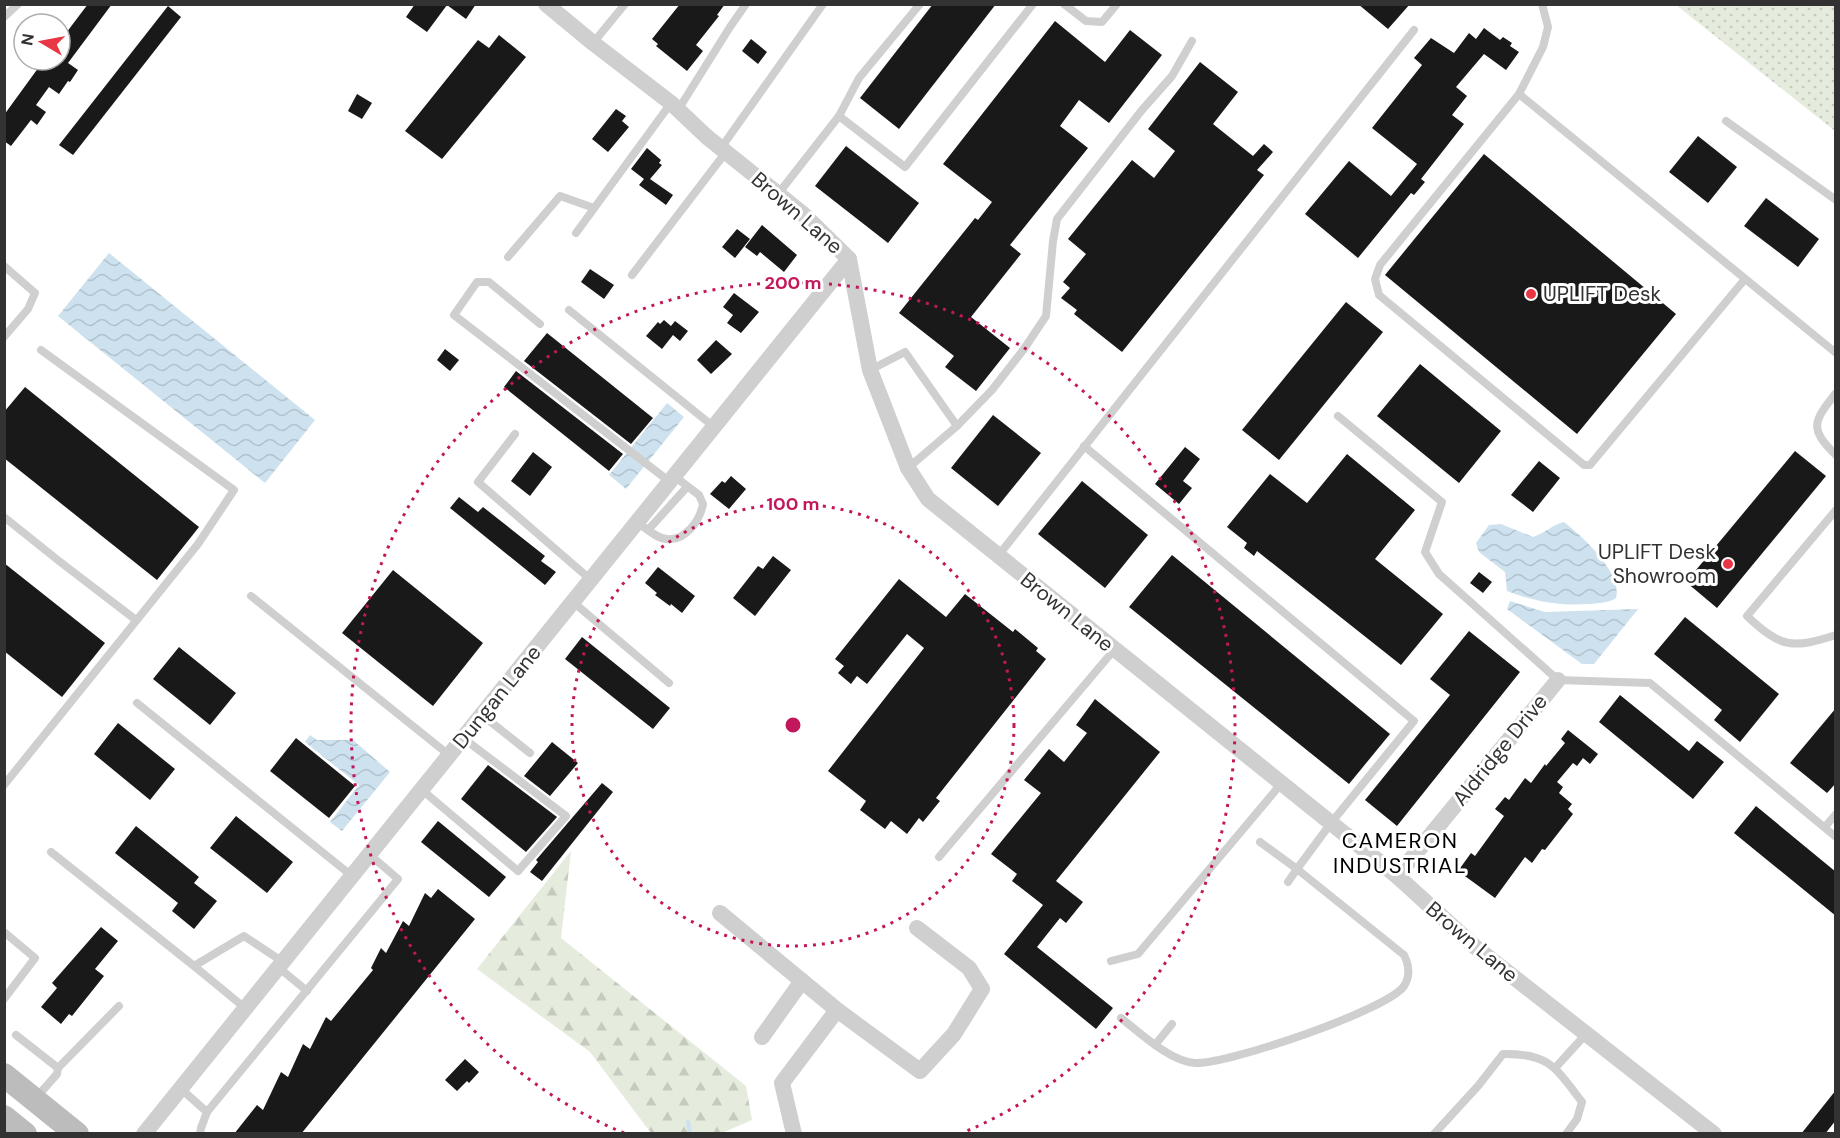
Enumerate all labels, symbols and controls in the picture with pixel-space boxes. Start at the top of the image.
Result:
north arrow [12,12,72,72]
text: N [16,32,39,47]
street label: Brown Lane [745,166,849,260]
text: 200 m [765,271,821,295]
place label: UPLIFT Desk [1543,280,1661,308]
marker: UPLIFT Desk [1524,287,1538,301]
text: 100 m [766,492,820,516]
place label: UPLIFT Desk Showroom [1598,538,1716,590]
marker: UPLIFT Desk Showroom [1721,557,1735,571]
street label: Brown Lane [1015,566,1119,658]
street label: Dungan Lane [447,639,548,755]
street label: Aldridge Drive [1446,688,1554,812]
centre of rings [783,715,803,735]
district label: CAMERON INDUSTRIAL [1333,826,1467,880]
street label: Brown Lane [1420,895,1524,989]

